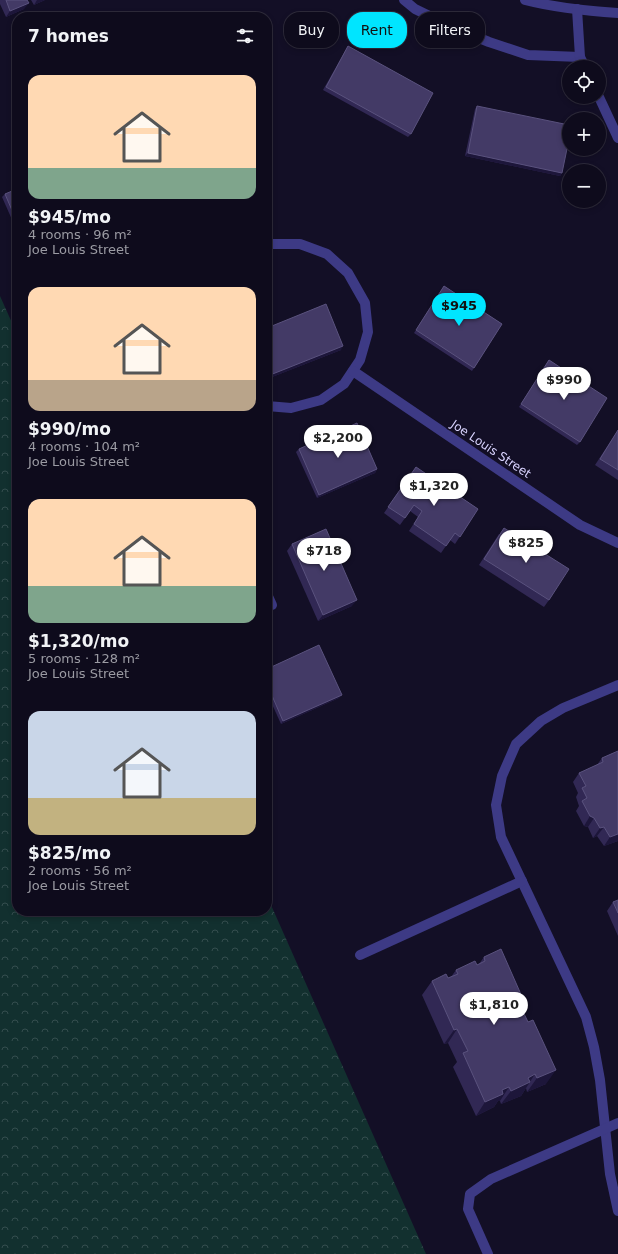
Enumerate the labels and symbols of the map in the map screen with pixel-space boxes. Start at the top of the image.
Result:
pin: $945 [435,293,483,327]
pin: $990 [540,367,588,401]
street label: Joe Louis Street [448,417,534,481]
pin: $2,200 [305,425,371,459]
pin: $1,320 [401,473,467,507]
pin: $825 [502,530,550,564]
pin: $718 [300,538,348,572]
pin: $1,810 [461,992,527,1026]

